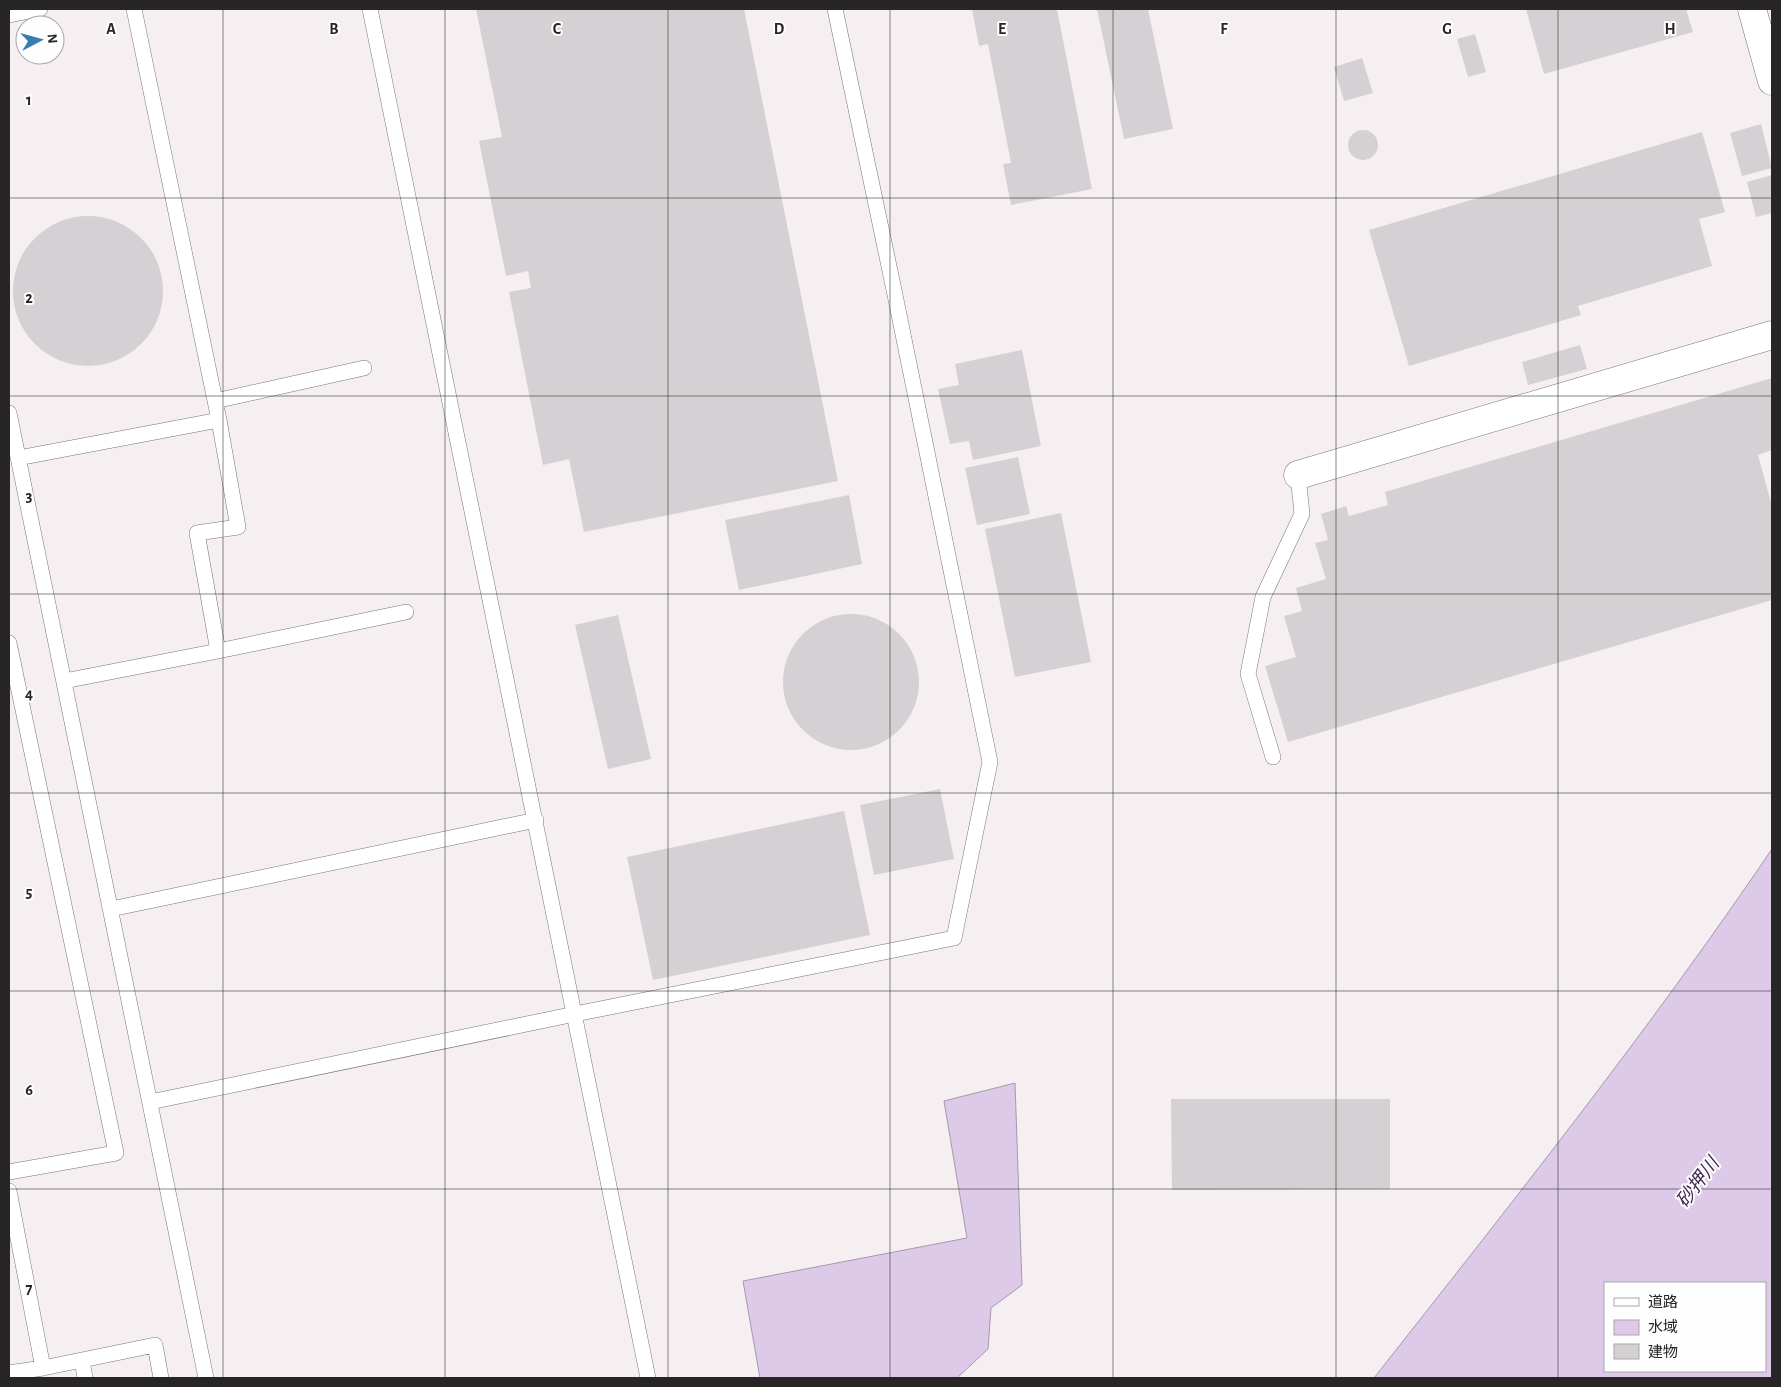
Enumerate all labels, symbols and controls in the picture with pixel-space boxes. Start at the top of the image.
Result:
north arrow [15,15,65,65]
text: A [106,21,116,37]
text: B [329,21,339,37]
text: C [553,21,562,37]
text: D [774,21,785,37]
text: E [998,21,1006,37]
text: F [1220,21,1228,37]
text: G [1442,21,1452,37]
text: H [1664,21,1676,37]
text: N [44,33,59,44]
text: 1 [26,92,32,108]
text: 2 [25,290,33,306]
text: 3 [26,488,33,504]
text: 4 [25,686,33,702]
text: 5 [26,884,33,900]
text: 6 [25,1082,33,1098]
water label: 砂押川 [1673,1152,1724,1211]
text: 7 [26,1281,33,1297]
legend [1604,1282,1766,1372]
text: 道路 [1648,1294,1678,1310]
text: 水域 [1648,1319,1678,1335]
text: 建物 [1648,1344,1678,1360]

